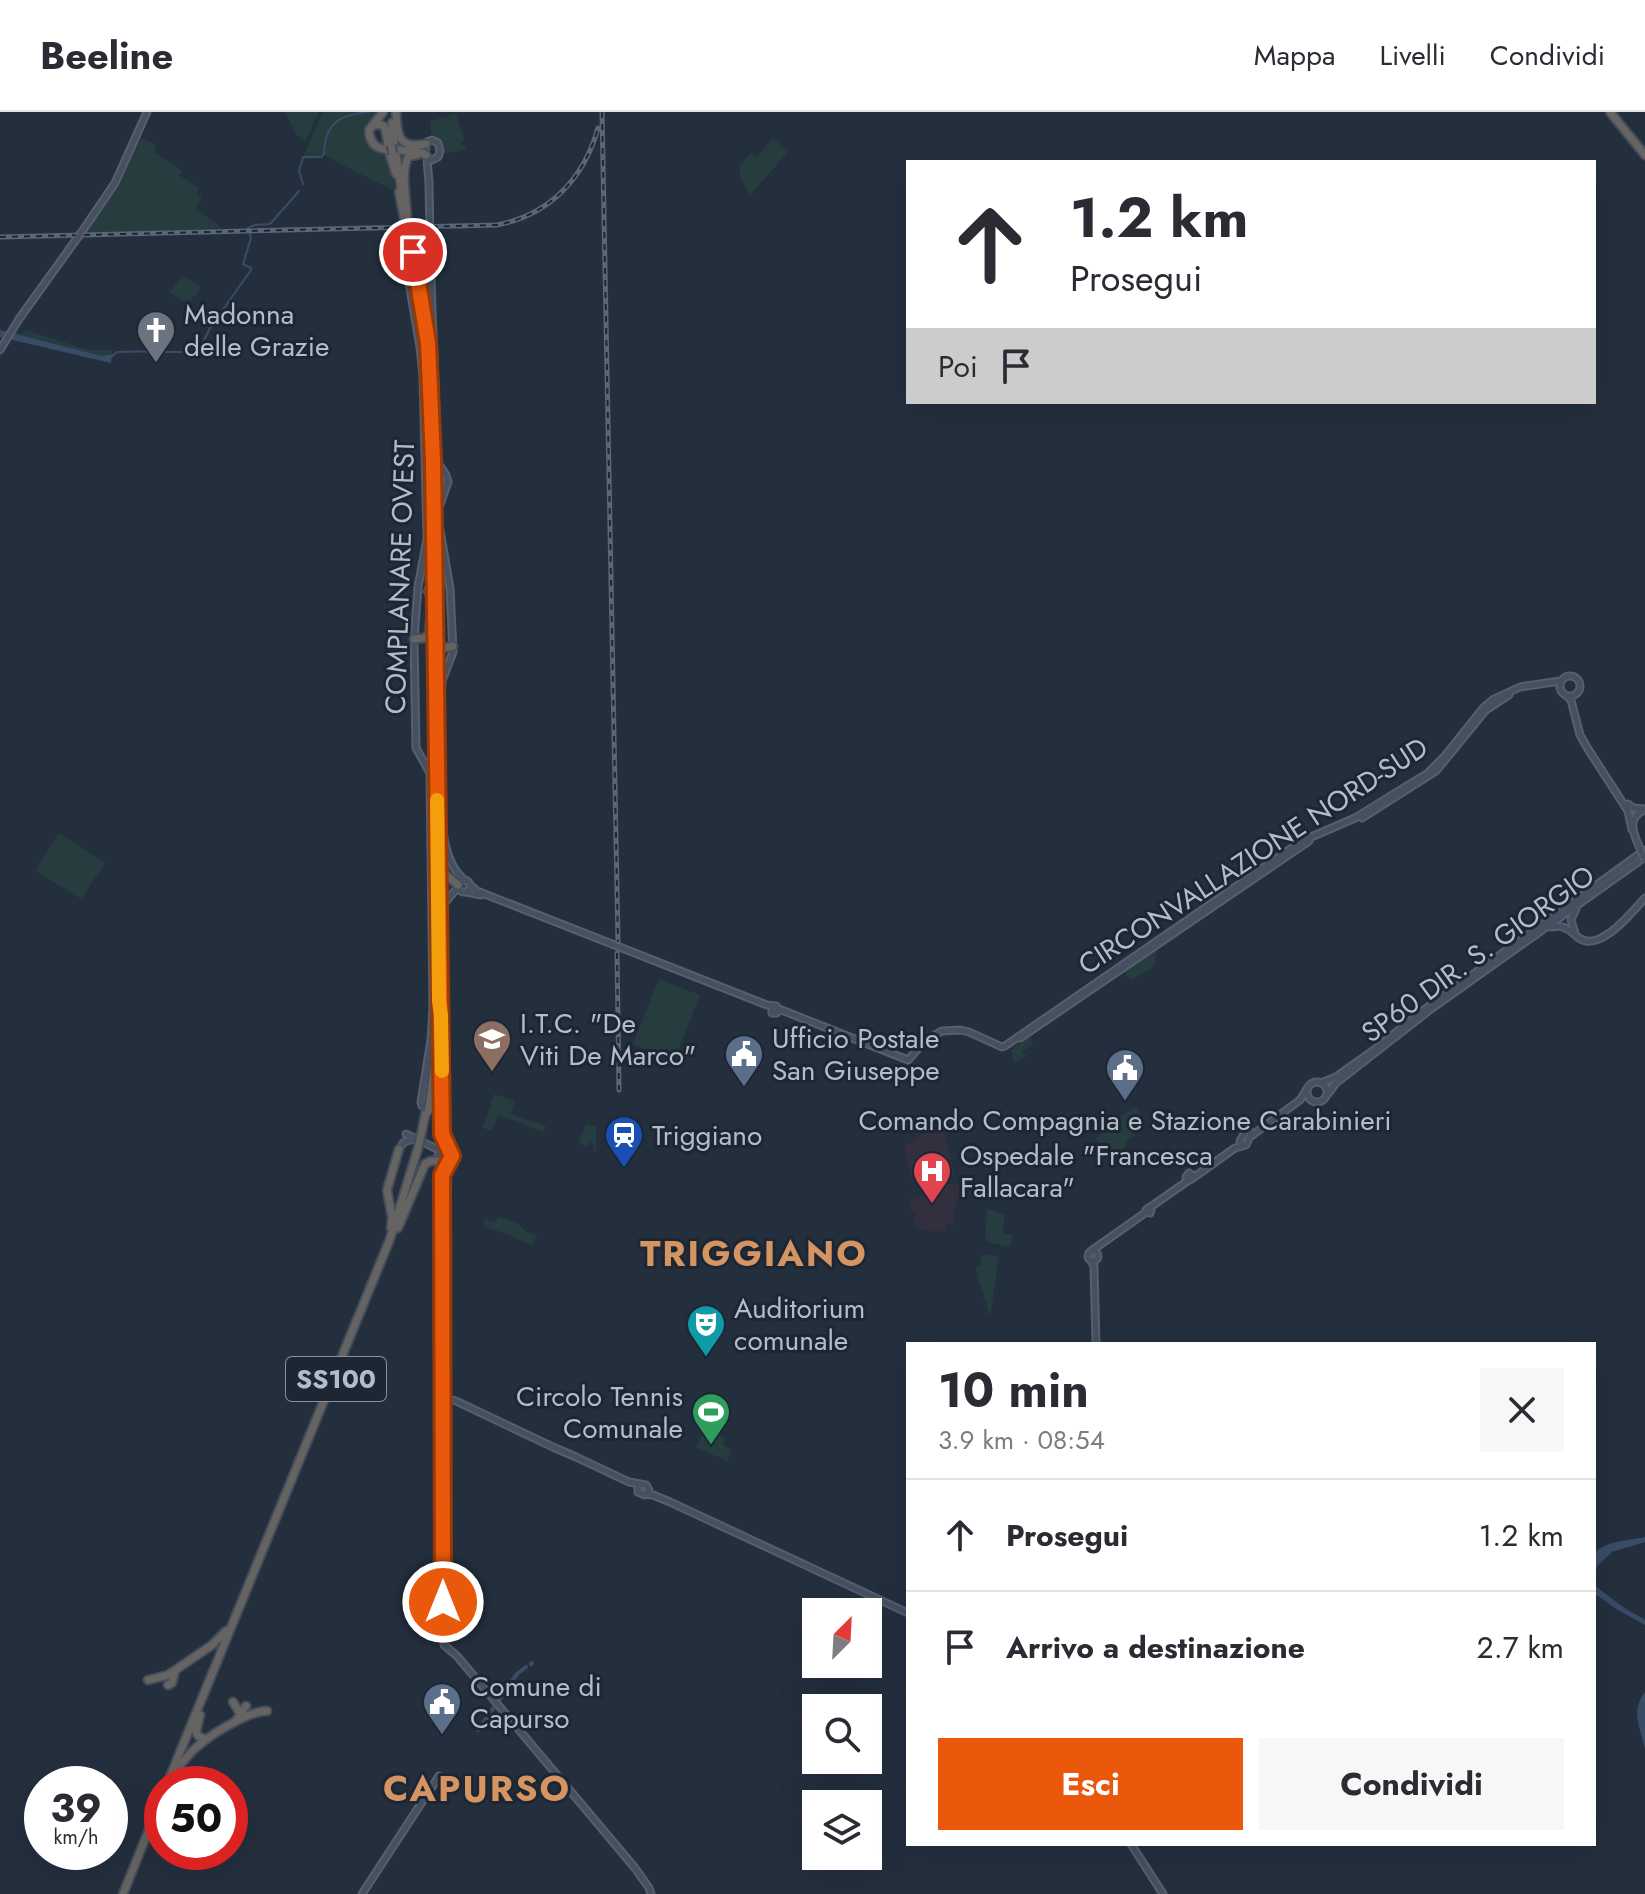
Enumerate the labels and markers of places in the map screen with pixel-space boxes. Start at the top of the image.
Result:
pin [379,218,447,286]
place label: Madonna delle Grazie [184,294,329,367]
church icon: Madonna delle Grazie [135,309,177,364]
place label: I.T.C. "De Viti De Marco" [520,1003,696,1076]
school or university icon: I.T.C. "De Viti De Marco" [471,1018,513,1073]
place label: Ufficio Postale San Giuseppe [772,1018,940,1091]
public building icon: Ufficio Postale San Giuseppe [723,1033,765,1088]
public building icon: Comando Compagnia e Stazione Carabinieri [1104,1047,1146,1102]
place label: Comando Compagnia e Stazione Carabinieri [858,1100,1392,1141]
station icon: Triggiano [603,1114,645,1169]
place label: Triggiano [652,1115,762,1156]
place label: Ospedale "Francesca Fallacara" [960,1135,1213,1208]
hospital icon: Ospedale "Francesca Fallacara" [911,1150,953,1205]
place label: Auditorium comunale [734,1288,865,1361]
theatre icon: Auditorium comunale [685,1303,727,1358]
place label: Circolo Tennis Comunale [516,1376,683,1449]
sports icon: Circolo Tennis Comunale [690,1391,732,1446]
place label: Comune di Capurso [470,1666,602,1739]
public building icon: Comune di Capurso [421,1681,463,1736]

